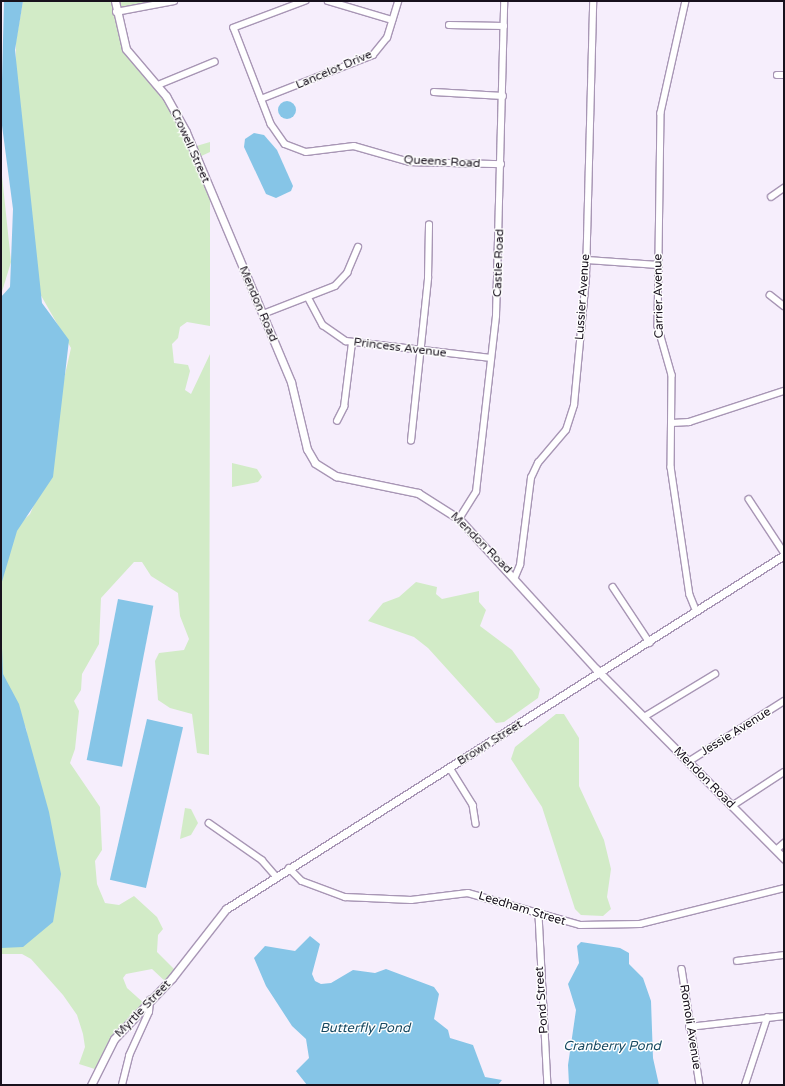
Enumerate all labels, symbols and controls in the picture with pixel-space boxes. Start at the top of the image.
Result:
street label: Lancelot Drive [294,47,374,93]
street label: Crowell Street [167,107,213,185]
street label: Queens Road [403,153,481,171]
street label: Castle Road [491,229,507,297]
street label: Lussier Avenue [573,254,593,340]
street label: Carrier Avenue [651,254,667,338]
street label: Mendon Road [236,264,280,344]
street label: Princess Avenue [353,335,447,361]
street label: Mendon Road [447,509,515,577]
street label: Jessie Avenue [698,705,774,759]
street label: Brown Street [455,717,525,769]
street label: Mendon Road [670,744,738,812]
street label: Leedham Street [477,889,567,929]
street label: Pond Street [532,966,552,1034]
street label: Myrtle Street [112,977,174,1041]
street label: Romoli Avenue [676,983,704,1071]
water label: Butterfly Pond [320,1020,410,1036]
water label: Cranberry Pond [563,1038,661,1054]

